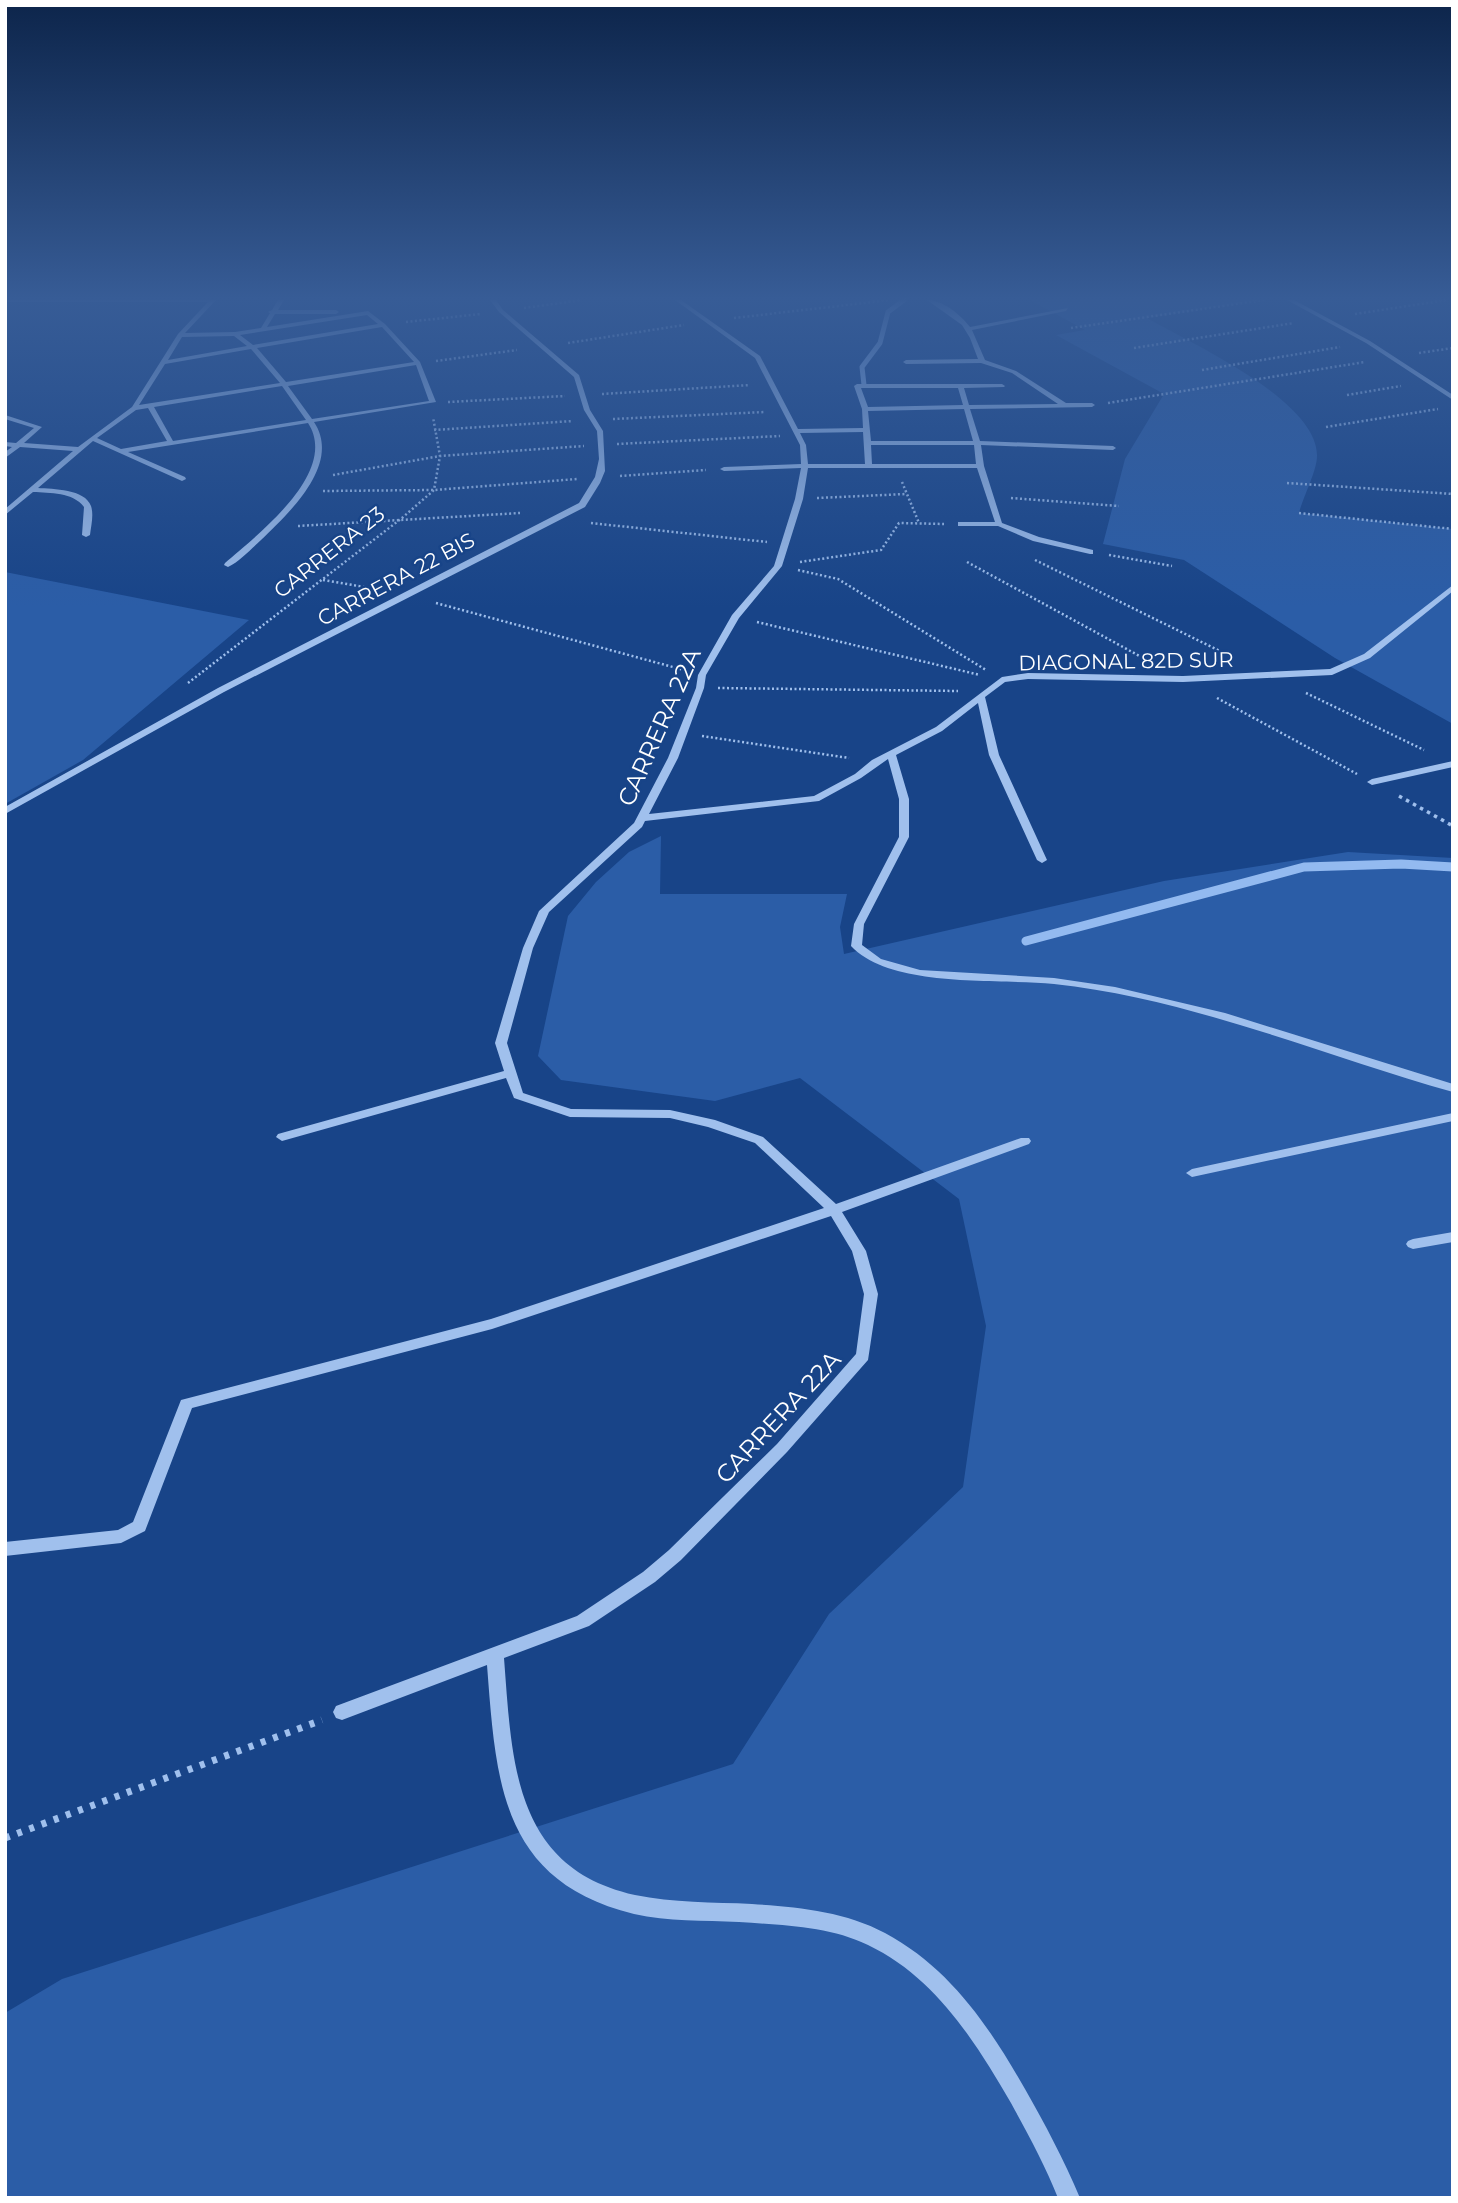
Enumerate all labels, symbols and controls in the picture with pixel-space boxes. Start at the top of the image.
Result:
street label: CARRERA 23 [269,501,389,603]
street label: CARRERA 22 BIS [313,527,479,631]
street label: CARRERA 22A [611,643,707,810]
street label: DIAGONAL 82D SUR [1018,647,1234,675]
street label: CARRERA 22A [709,1344,847,1489]

